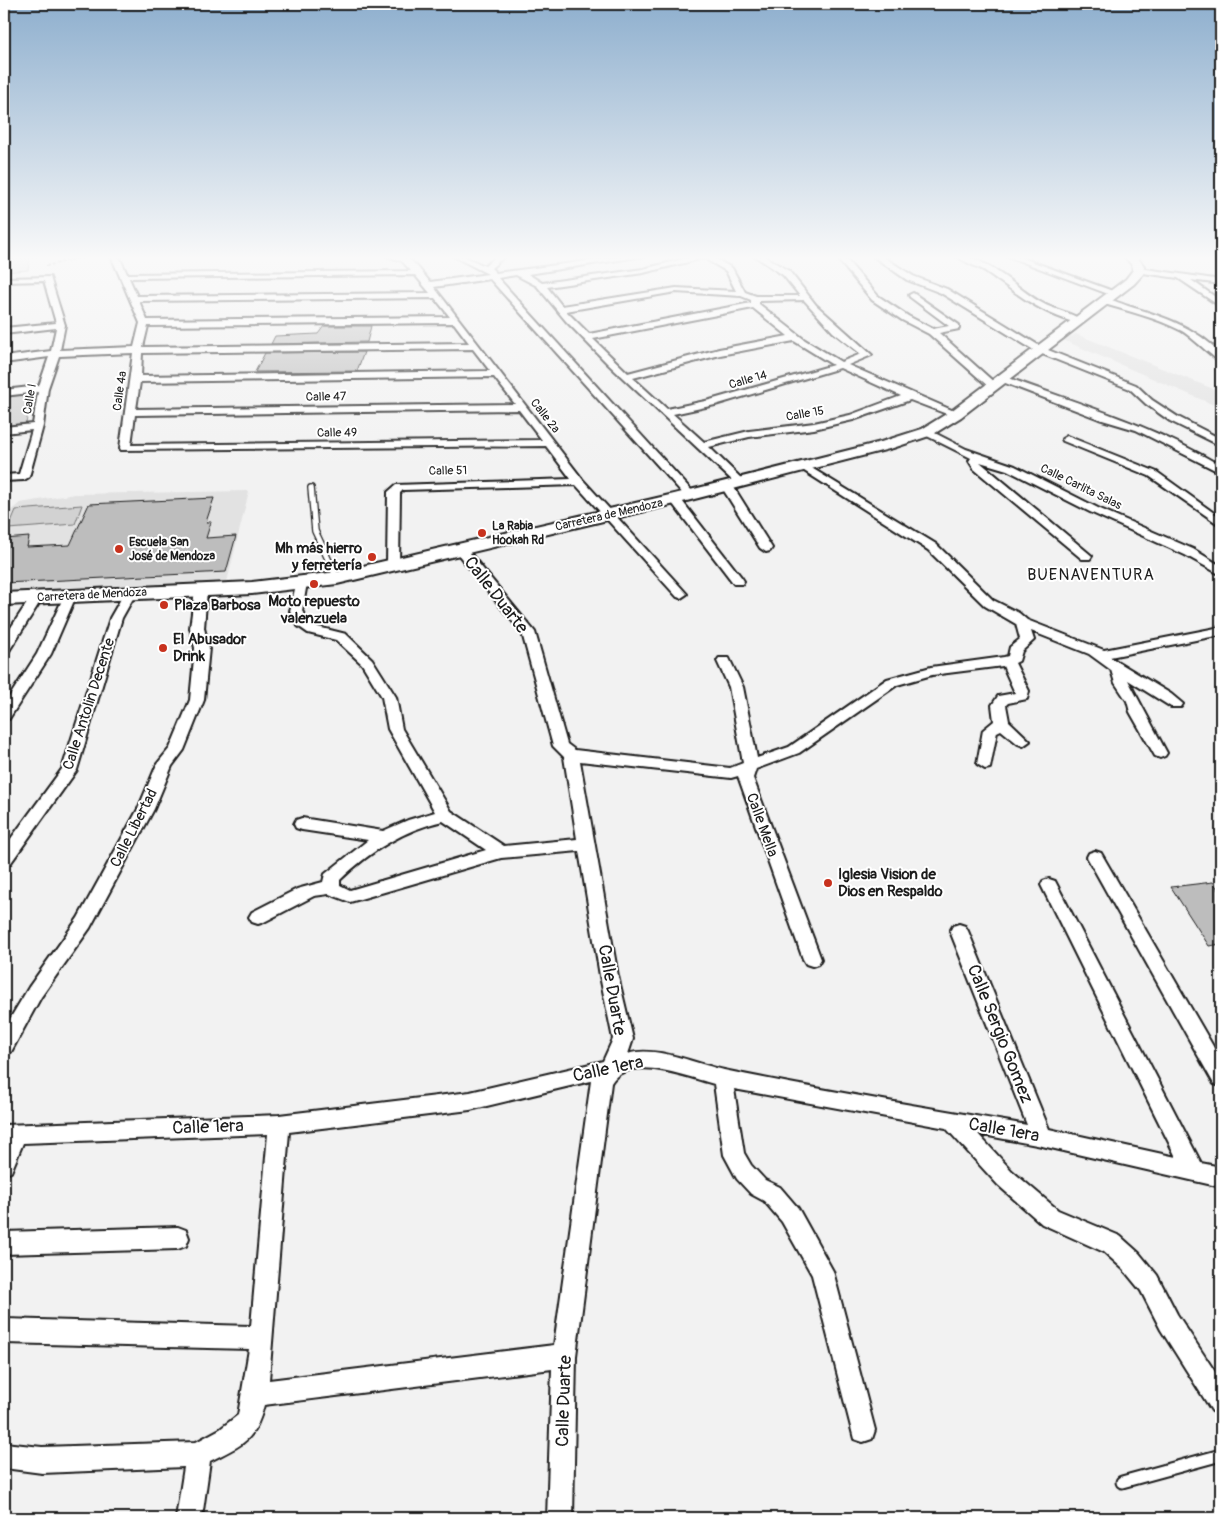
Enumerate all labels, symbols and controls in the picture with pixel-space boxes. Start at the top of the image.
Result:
street label: Calle 14 [727,367,769,393]
street label: Calle 4a [110,370,130,412]
street label: Calle I [20,383,40,415]
street label: Calle 47 [306,389,347,405]
street label: Calle 2a [527,396,563,437]
street label: Calle 15 [785,403,825,425]
street label: Calle 49 [317,425,357,441]
street label: Calle Carlita Salas [1038,461,1125,513]
street label: Calle 51 [429,463,467,479]
street label: Carretera de Mendoza [554,495,665,535]
place label: La Rabia Hookah Rd [492,519,544,548]
marker: La Rabia Hookah Rd [476,527,488,539]
place label: Escuela San José de Mendoza [129,535,216,564]
place label: Mh más hierro y ferretería [275,539,362,575]
marker: Escuela San José de Mendoza [113,543,125,555]
marker: Mh más hierro y ferretería [366,551,378,563]
street label: Calle Duarte [459,552,533,638]
district label: BUENAVENTURA [1027,565,1155,585]
marker: Moto repuesto valenzuela [308,578,320,590]
street label: Carretera de Mendoza [37,585,148,605]
place label: Moto repuesto valenzuela [268,592,360,628]
place label: Plaza Barbosa [174,596,261,615]
marker: Plaza Barbosa [158,599,170,611]
place label: El Abusador Drink [173,630,247,666]
street label: Calle Antolin Decente [59,635,119,772]
marker: El Abusador Drink [157,642,169,654]
street label: Calle Libertad [106,786,162,870]
street label: Calle Mella [742,791,782,859]
place label: Iglesia Vision de Dios en Respaldo [838,865,942,901]
marker: Iglesia Vision de Dios en Respaldo [822,877,834,889]
street label: Calle Duarte [593,943,631,1037]
street label: Calle Sergio Gomez [962,961,1038,1107]
street label: Calle 1era [571,1050,645,1088]
street label: Calle 1era [967,1112,1041,1148]
street label: Calle 1era [172,1114,244,1140]
street label: Calle Duarte [551,1355,577,1447]

